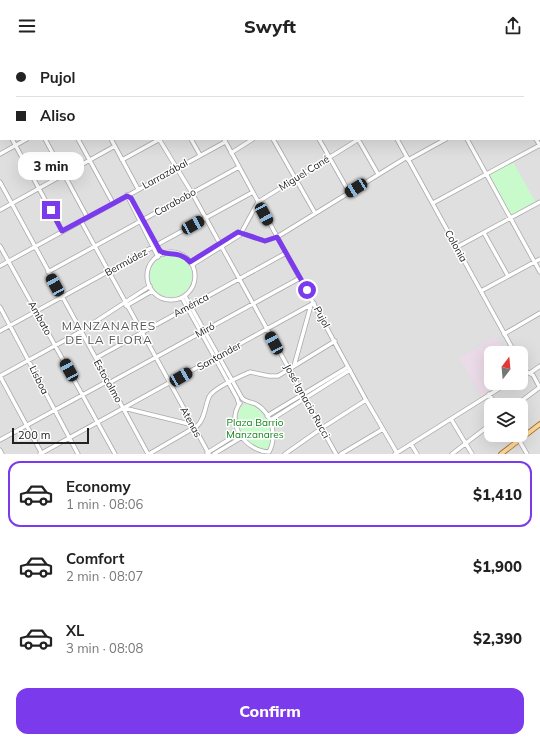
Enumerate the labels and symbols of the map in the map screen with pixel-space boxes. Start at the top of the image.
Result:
callout: 3 min [18,152,84,180]
street label: Miguel Cané [276,152,332,194]
street label: Larrazábal [140,156,190,192]
car [343,177,369,199]
street label: Carabobo [152,185,198,219]
route end [42,201,60,219]
car [253,201,275,227]
car [180,214,206,236]
street label: Colonia [442,228,470,264]
street label: Bermúdez [102,245,150,279]
car [44,272,66,298]
route start [298,281,316,299]
street label: América [171,290,211,320]
street label: Ambato [25,299,55,338]
street label: Pujol [311,304,333,330]
district label: MANZANARES DE LA FLORA [62,318,156,347]
street label: Miró [193,319,217,341]
car [263,330,285,356]
street label: Santander [195,338,244,373]
north arrow [484,346,528,390]
car [58,357,80,383]
street label: Estocolmo [91,357,125,405]
street label: José Ignacio Rucci [281,362,333,440]
street label: Lisboa [26,363,52,397]
car [168,366,194,388]
street label: Atenas [177,404,205,440]
park label: Plaza Barrio Manzanares [226,416,284,441]
scale bar [12,426,89,445]

